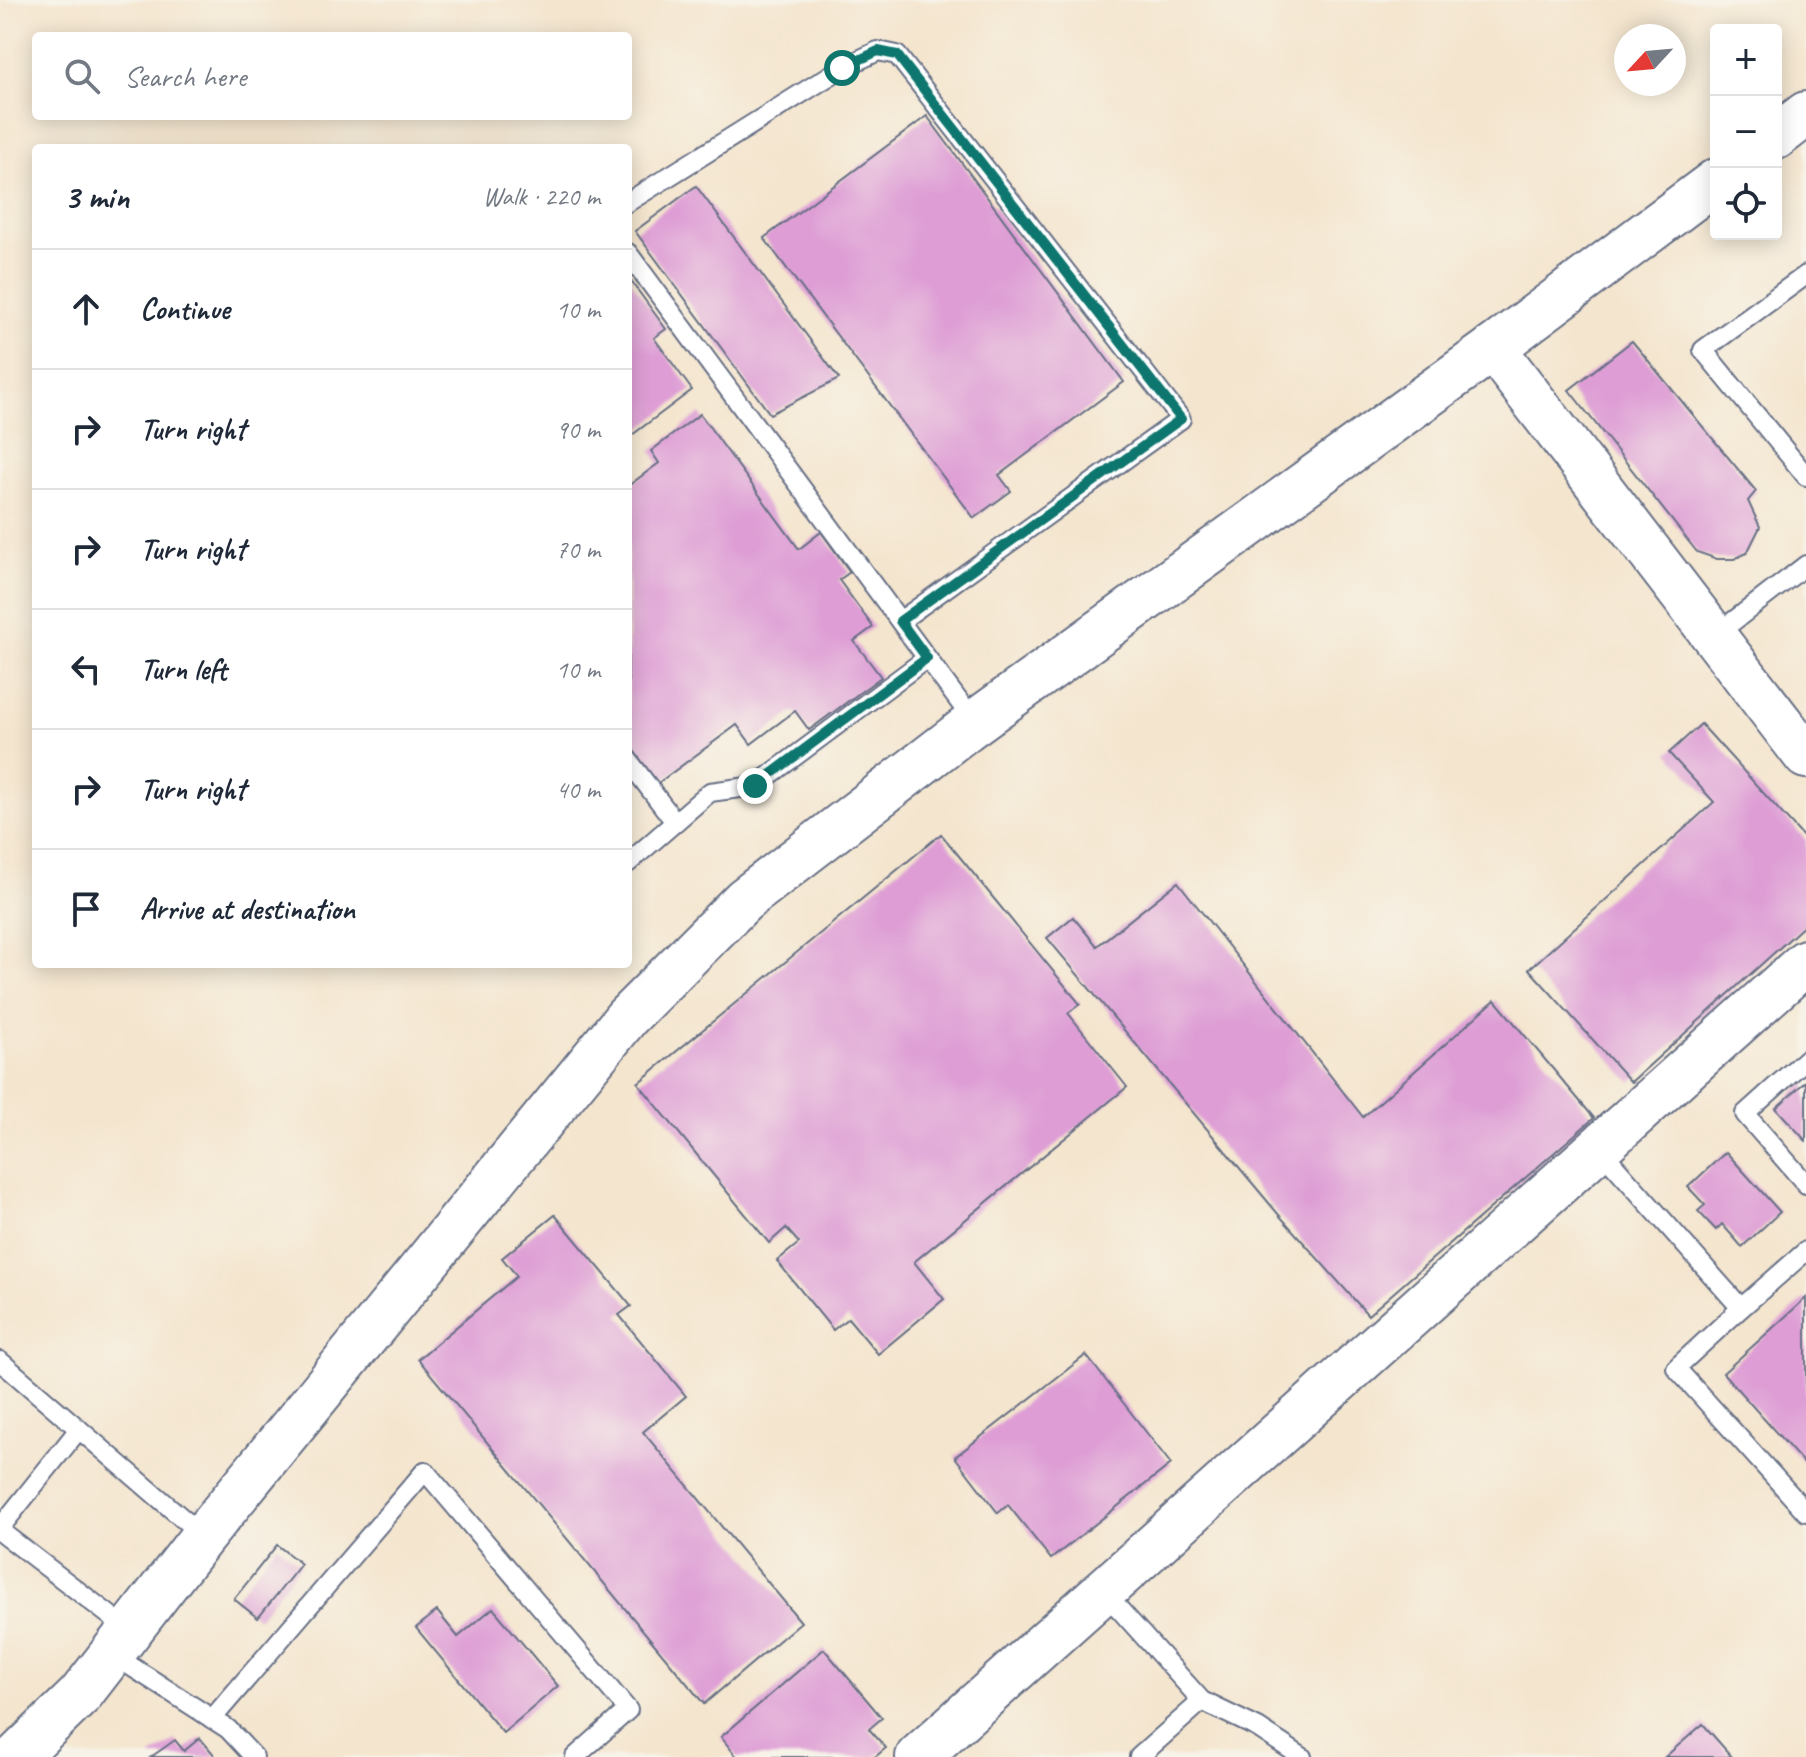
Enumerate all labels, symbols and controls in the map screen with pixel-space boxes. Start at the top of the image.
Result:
north arrow [1614,24,1686,96]
map controls [1710,24,1782,240]
button: + [1710,24,1782,96]
search box [32,32,632,120]
route start [824,50,860,86]
icon: search [60,54,104,98]
text: Search here [124,57,246,95]
button: − [1710,96,1782,168]
button: locate [1710,168,1782,240]
text: 3 min [64,175,129,218]
text: Walk · 220 m [483,180,600,213]
icon: ahead [64,287,108,331]
text: Continue [140,290,230,328]
text: 10 m [556,293,600,326]
icon: right [64,407,108,451]
text: Turn right [140,410,245,448]
text: 90 m [556,413,600,446]
icon: right [64,527,108,571]
text: Turn right [140,530,245,568]
text: 70 m [556,533,600,566]
icon: left [64,647,108,691]
text: Turn left [140,650,227,688]
text: 10 m [556,653,600,686]
icon: right [64,767,108,811]
route end [737,768,773,804]
text: Turn right [140,770,245,808]
text: 40 m [556,773,600,806]
icon: arrive [64,887,108,931]
text: Arrive at destination [140,890,355,928]

